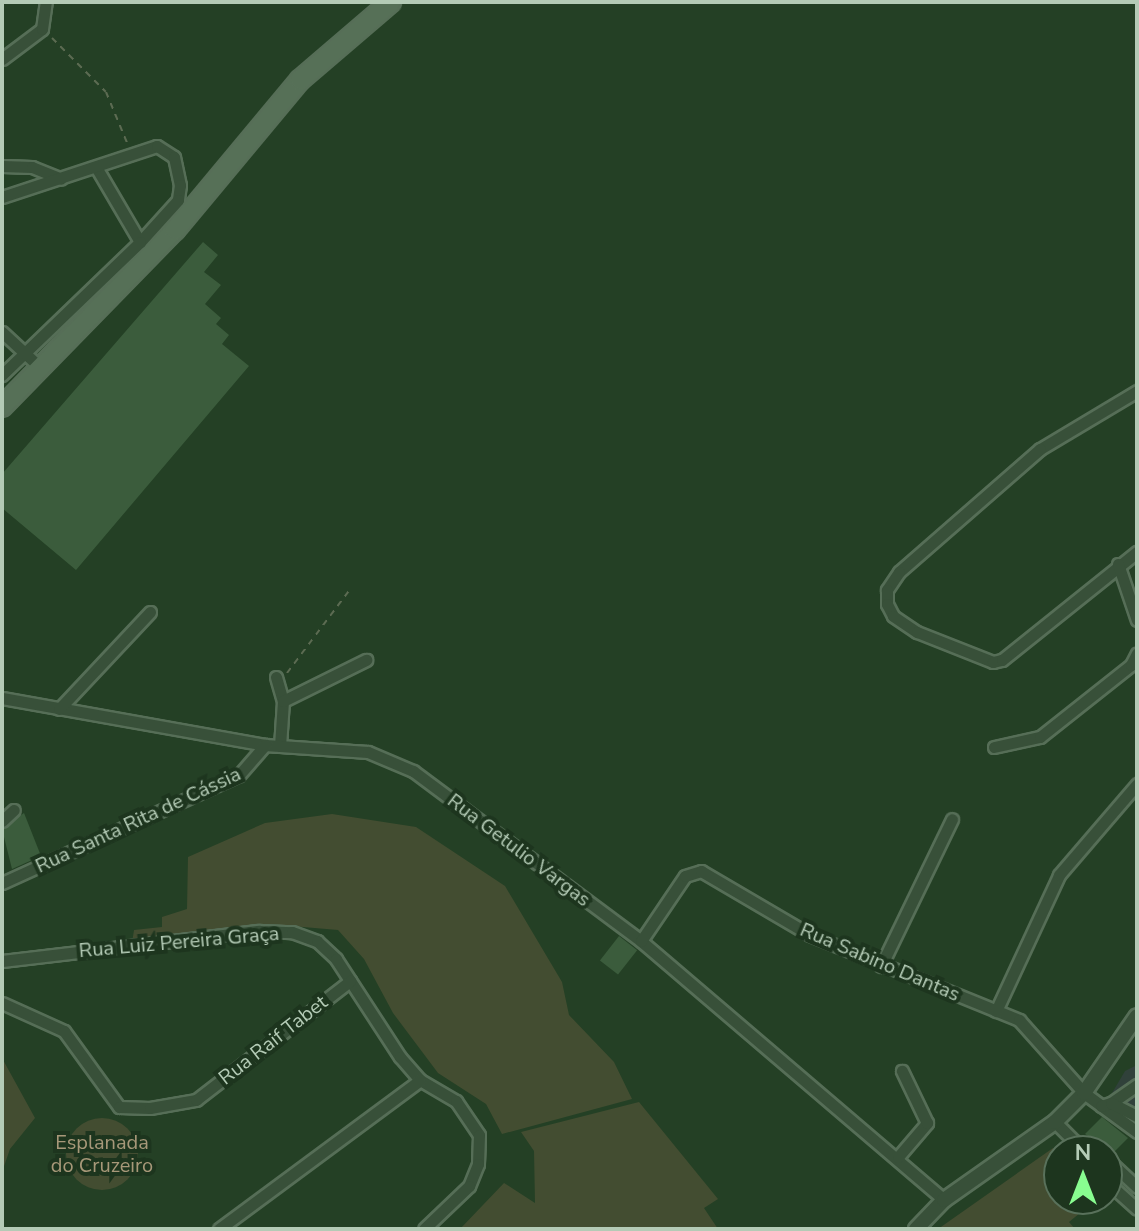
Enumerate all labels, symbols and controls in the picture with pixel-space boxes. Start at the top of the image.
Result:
street label: Rua Santa Rita de Cássia [32,762,244,878]
street label: Rua Getulio Vargas [443,788,595,912]
street label: Rua Sabino Dantas [797,918,963,1006]
street label: Rua Luiz Pereira Graça [78,921,280,963]
street label: Rua Raif Tabet [214,990,332,1090]
park label: Esplanada do Cruzeiro [51,1130,153,1177]
north arrow [1043,1135,1123,1215]
text: N [1075,1138,1091,1168]

